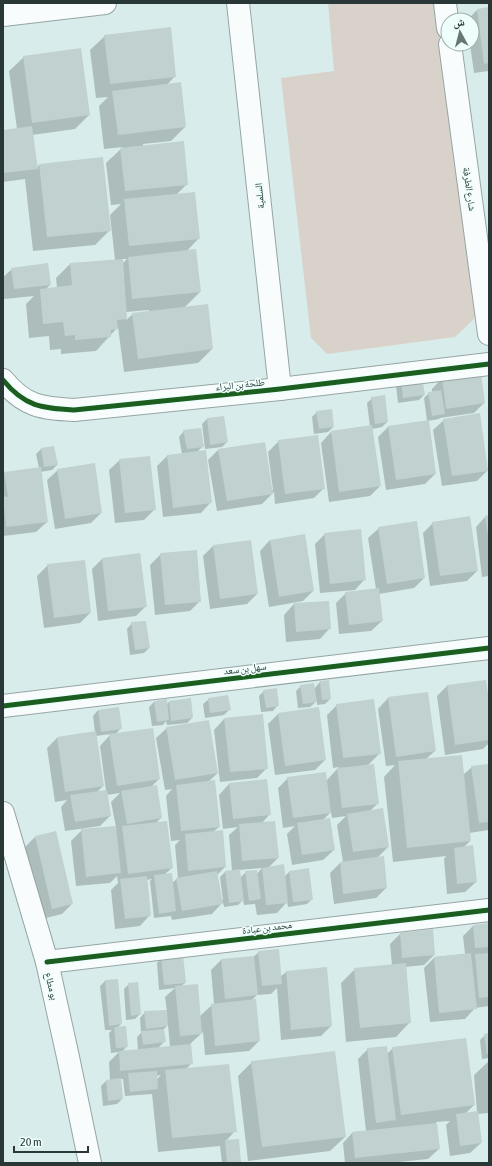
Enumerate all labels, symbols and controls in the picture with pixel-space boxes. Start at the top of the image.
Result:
north arrow [440,12,480,52]
text: ش [452,15,466,31]
street label: شارع الطرفة [460,167,478,212]
street label: السلمية [253,183,266,209]
street label: طلحة بن البراء [215,376,266,394]
street label: سهل بن سعد [223,660,268,678]
street label: محمد بن عبادة [241,919,293,937]
street label: بو مطاع [42,971,60,1002]
scale bar [14,1128,88,1154]
text: 20 m [20,1135,42,1149]

